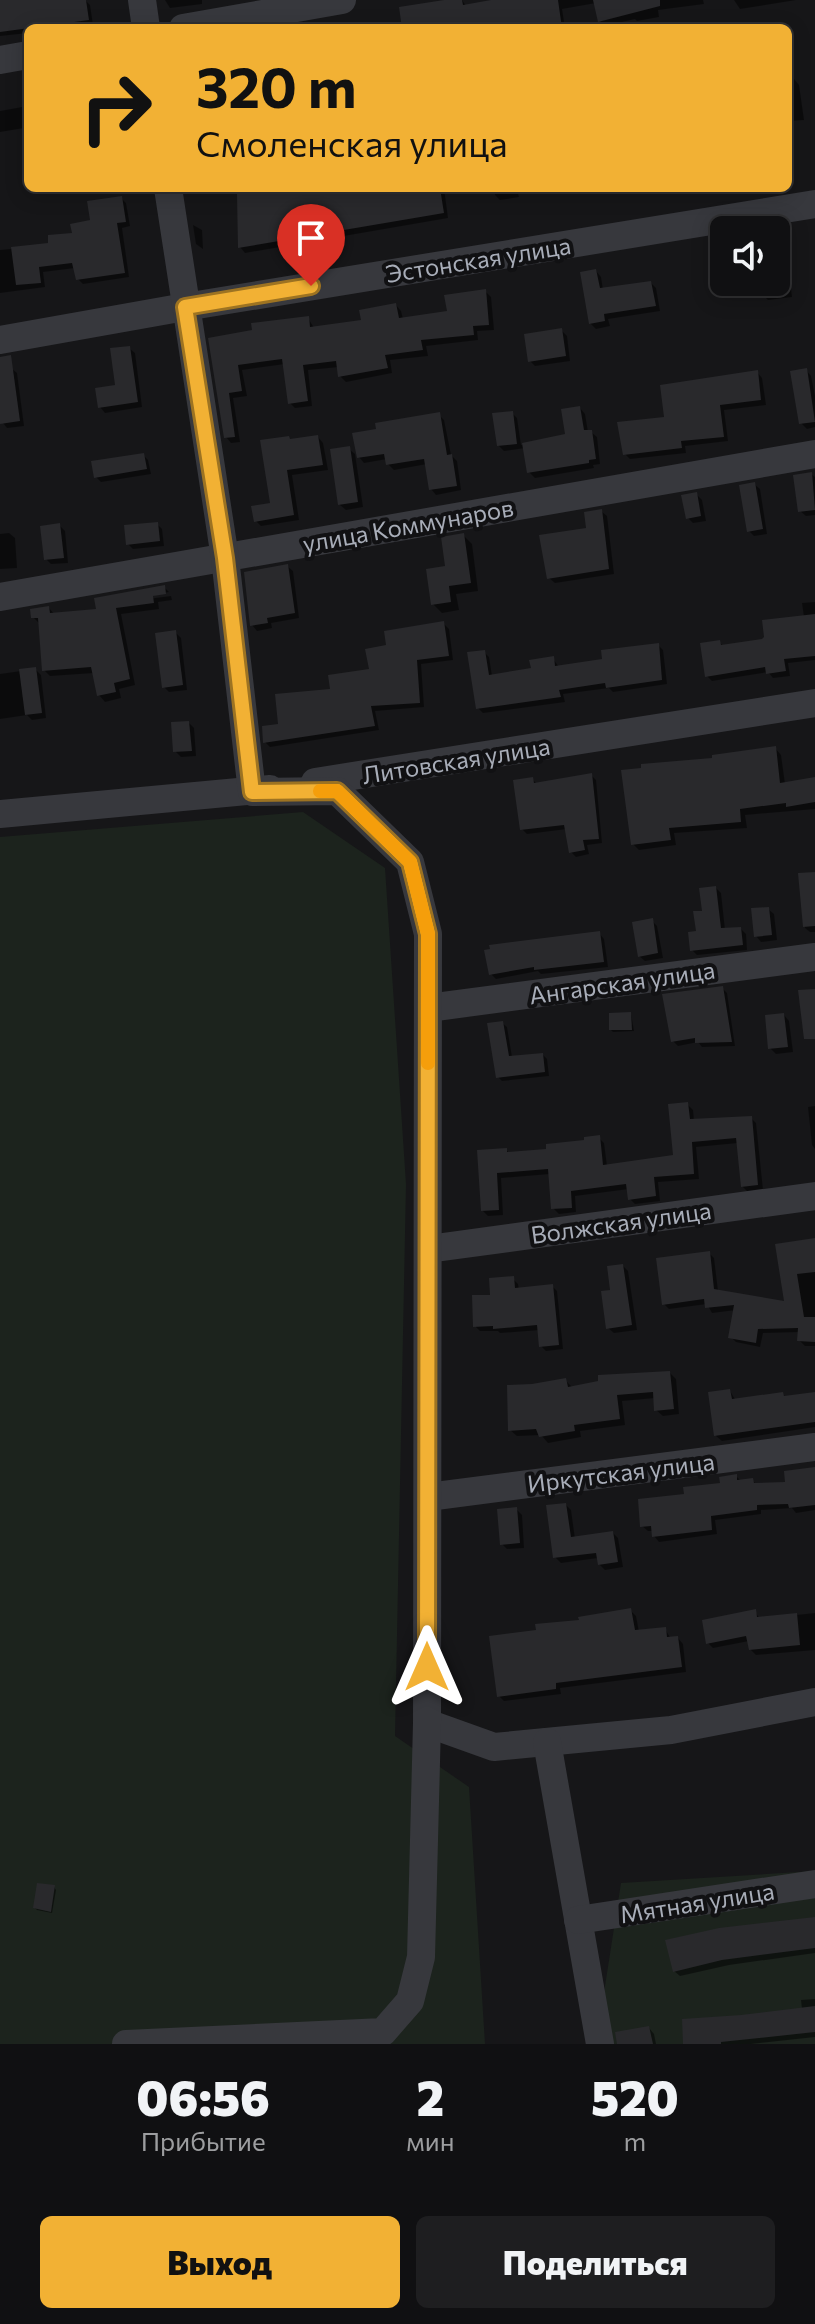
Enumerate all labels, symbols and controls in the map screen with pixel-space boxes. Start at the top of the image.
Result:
text: 320 m [196,51,357,120]
icon: right [64,56,168,160]
text: Смоленская улица [196,120,508,164]
pin [277,204,345,286]
icon: arrive [289,216,333,260]
map controls [710,216,790,296]
button: sound [710,216,790,296]
street label: Эстонская улица [383,230,573,288]
street label: улица Коммунаров [300,492,516,558]
street label: Литовская улица [360,731,552,789]
street label: Ангарская улица [527,955,717,1009]
street label: Волжская улица [529,1195,713,1249]
street label: Иркутская улица [526,1446,716,1498]
position arrow [385,1625,469,1709]
street label: Мятная улица [618,1875,776,1929]
text: 06:56 [136,2067,270,2126]
text: 2 [417,2067,444,2126]
text: 520 [591,2067,679,2126]
text: Прибытие [141,2125,266,2156]
text: мин [406,2125,455,2156]
text: m [623,2125,646,2156]
button: Выход [40,2216,400,2308]
button: Поделиться [416,2216,775,2308]

